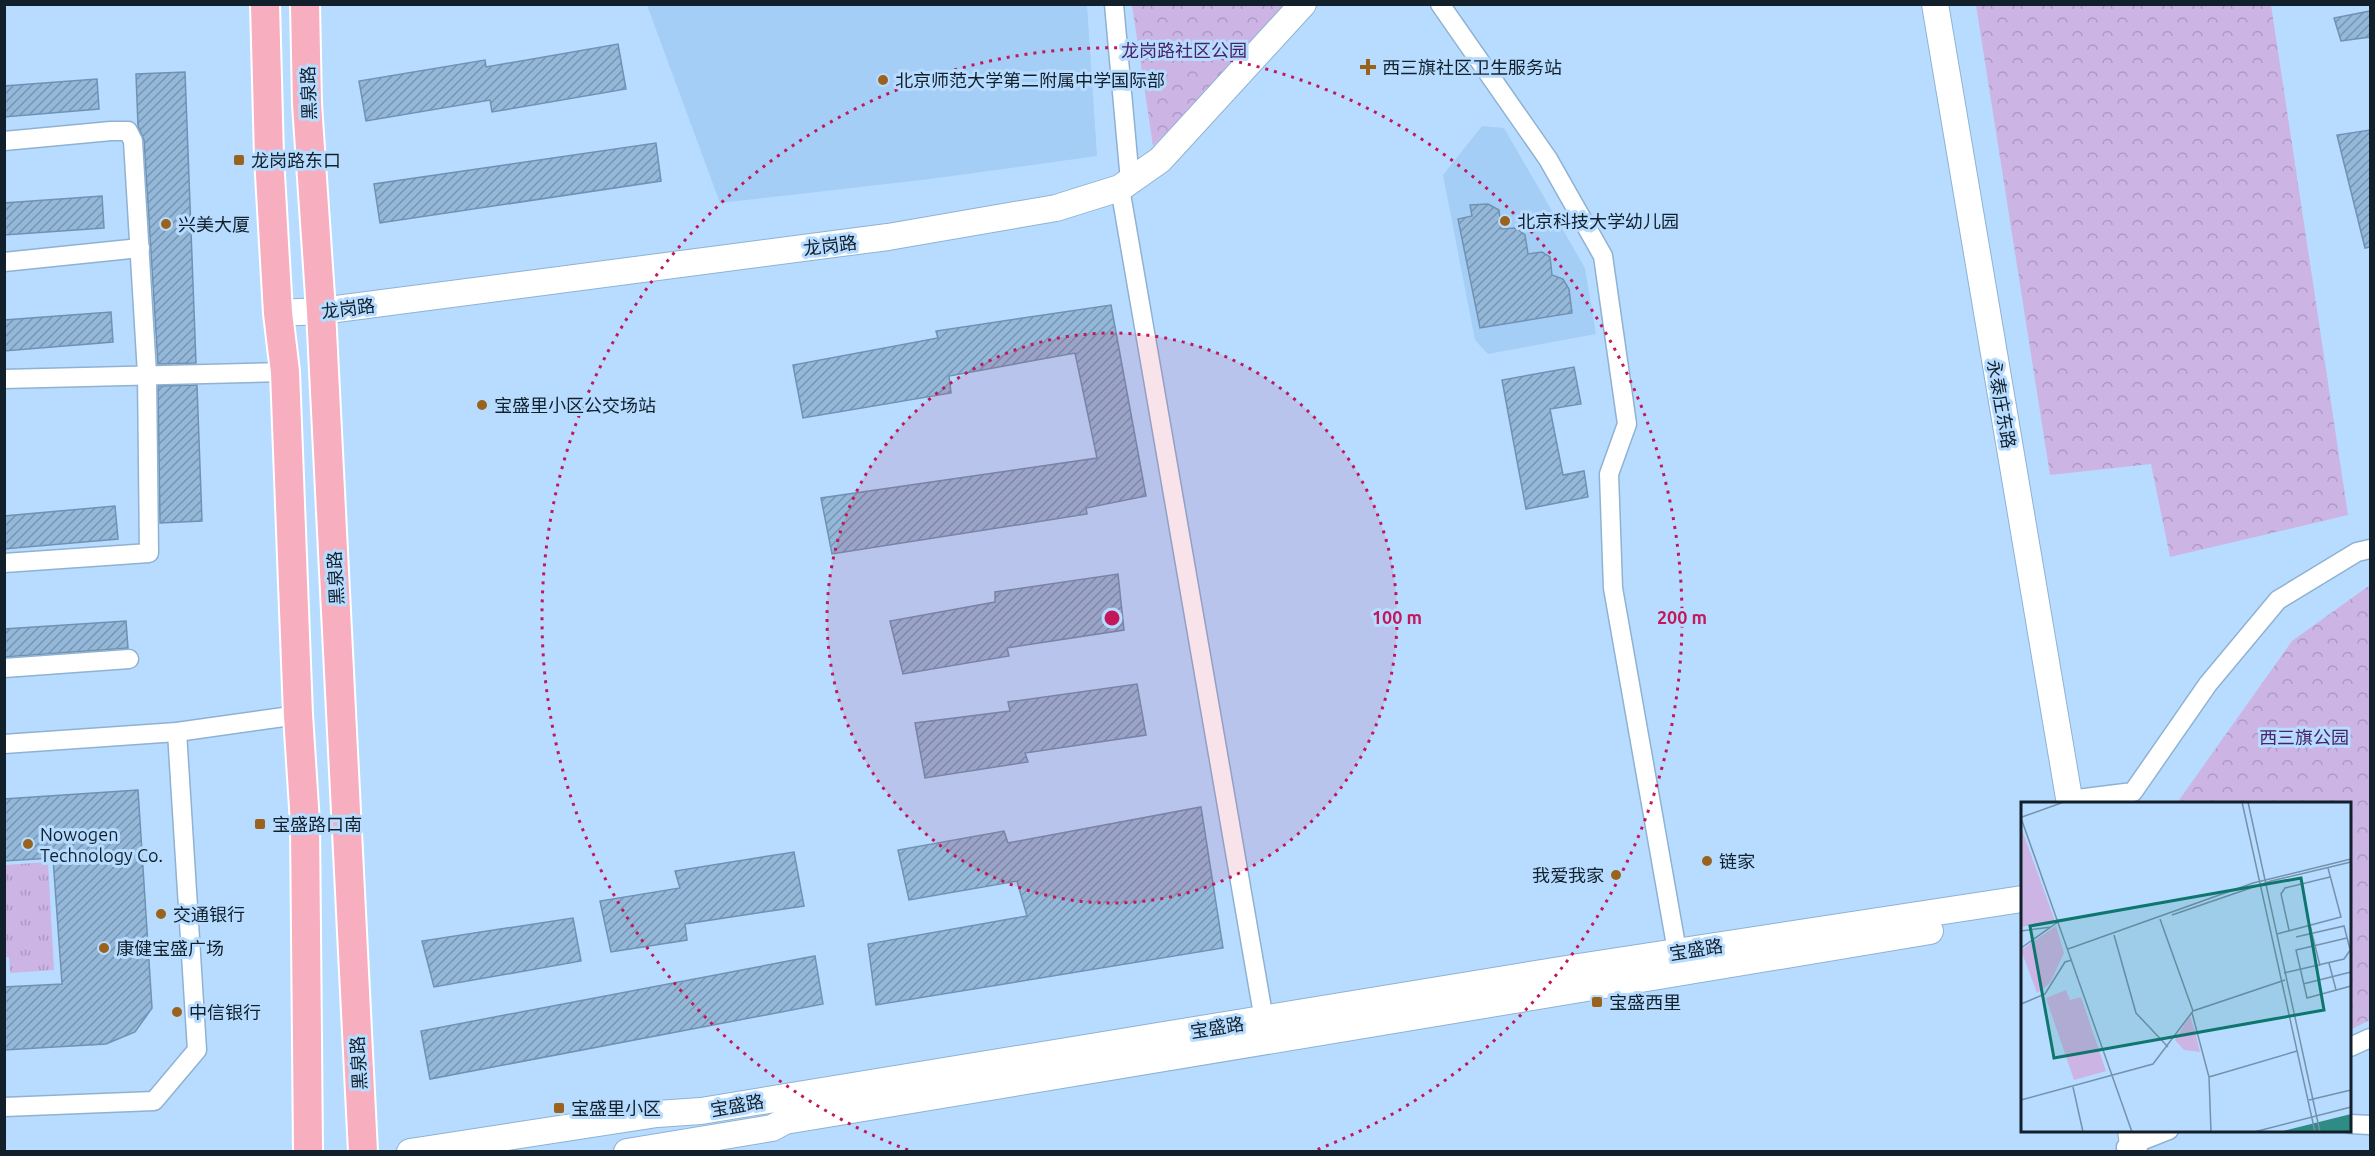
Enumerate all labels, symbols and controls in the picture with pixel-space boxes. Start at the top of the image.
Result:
park label: 龙岗路社区公园 [1121,40,1247,60]
place label: 西三旗社区卫生服务站 [1382,57,1562,77]
marker: 西三旗社区卫生服务站 [1359,58,1377,76]
street label: 黑泉路 [297,66,319,120]
place label: 北京师范大学第二附属中学国际部 [895,70,1165,90]
marker: 北京师范大学第二附属中学国际部 [876,73,890,87]
place label: 龙岗路东口 [251,150,341,170]
marker: 龙岗路东口 [232,153,246,167]
place label: 北京科技大学幼儿园 [1517,211,1679,231]
place label: 兴美大厦 [178,214,250,234]
marker: 北京科技大学幼儿园 [1498,214,1512,228]
marker: 兴美大厦 [159,217,173,231]
street label: 龙岗路 [802,232,858,258]
street label: 龙岗路 [320,295,376,321]
street label: 永泰庄东路 [1984,358,2020,450]
place label: 宝盛里小区公交场站 [494,395,656,415]
marker: 宝盛里小区公交场站 [475,398,489,412]
street label: 黑泉路 [324,551,346,605]
text: 100 m [1372,607,1422,627]
text: 200 m [1657,607,1707,627]
centre of rings [1102,608,1122,628]
park label: 西三旗公园 [2259,727,2349,747]
inset map [2021,802,2351,1132]
place label: 宝盛路口南 [272,814,362,834]
marker: 宝盛路口南 [253,817,267,831]
place label: Nowogen Technology Co. [40,824,163,865]
marker: Nowogen Technology Co. [21,837,35,851]
place label: 链家 [1719,851,1755,871]
marker: 链家 [1700,854,1714,868]
place label: 我爱我家 [1532,865,1604,885]
marker: 我爱我家 [1609,868,1623,882]
place label: 交通银行 [173,904,245,924]
marker: 交通银行 [154,907,168,921]
street label: 宝盛路 [1668,935,1724,963]
place label: 康健宝盛广场 [116,938,224,958]
marker: 康健宝盛广场 [97,941,111,955]
place label: 宝盛西里 [1609,992,1681,1012]
marker: 宝盛西里 [1590,995,1604,1009]
place label: 中信银行 [189,1002,261,1022]
marker: 中信银行 [170,1005,184,1019]
street label: 宝盛路 [1189,1013,1245,1041]
street label: 黑泉路 [347,1036,369,1090]
street label: 宝盛路 [709,1090,765,1120]
place label: 宝盛里小区 [571,1098,661,1118]
marker: 宝盛里小区 [552,1101,566,1115]

